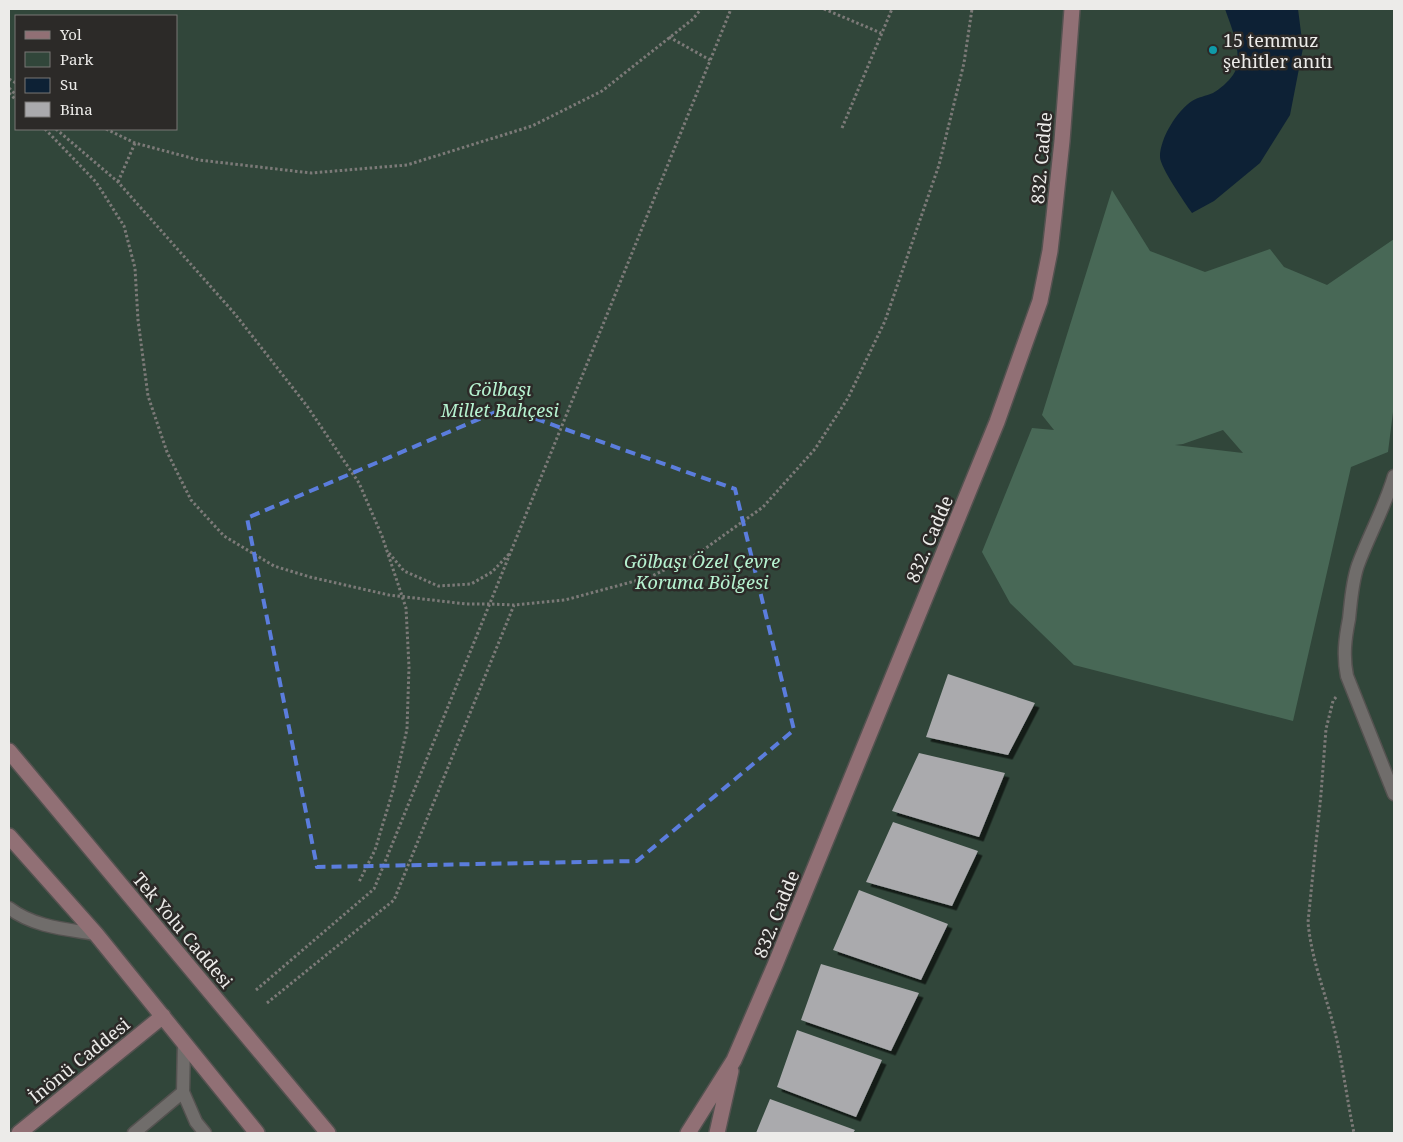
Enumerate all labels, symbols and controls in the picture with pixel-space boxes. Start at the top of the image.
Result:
legend [15,15,178,130]
text: Yol [59,24,82,44]
place label: 15 temmuz şehitler anıtı [1223,28,1332,73]
marker: 15 temmuz şehitler anıtı [1207,44,1219,56]
text: Park [60,49,94,69]
text: Su [60,74,78,94]
text: Bina [60,99,93,119]
street label: 832. Cadde [1025,111,1057,205]
park label: Gölbaşı Millet Bahçesi [440,377,559,422]
street label: 832. Cadde [900,492,958,586]
park label: Gölbaşı Özel Çevre Koruma Bölgesi [624,549,780,594]
street label: Tek Yolu Caddesi [128,867,239,993]
street label: 832. Cadde [748,867,804,961]
street label: İnönü Caddesi [24,1012,135,1108]

